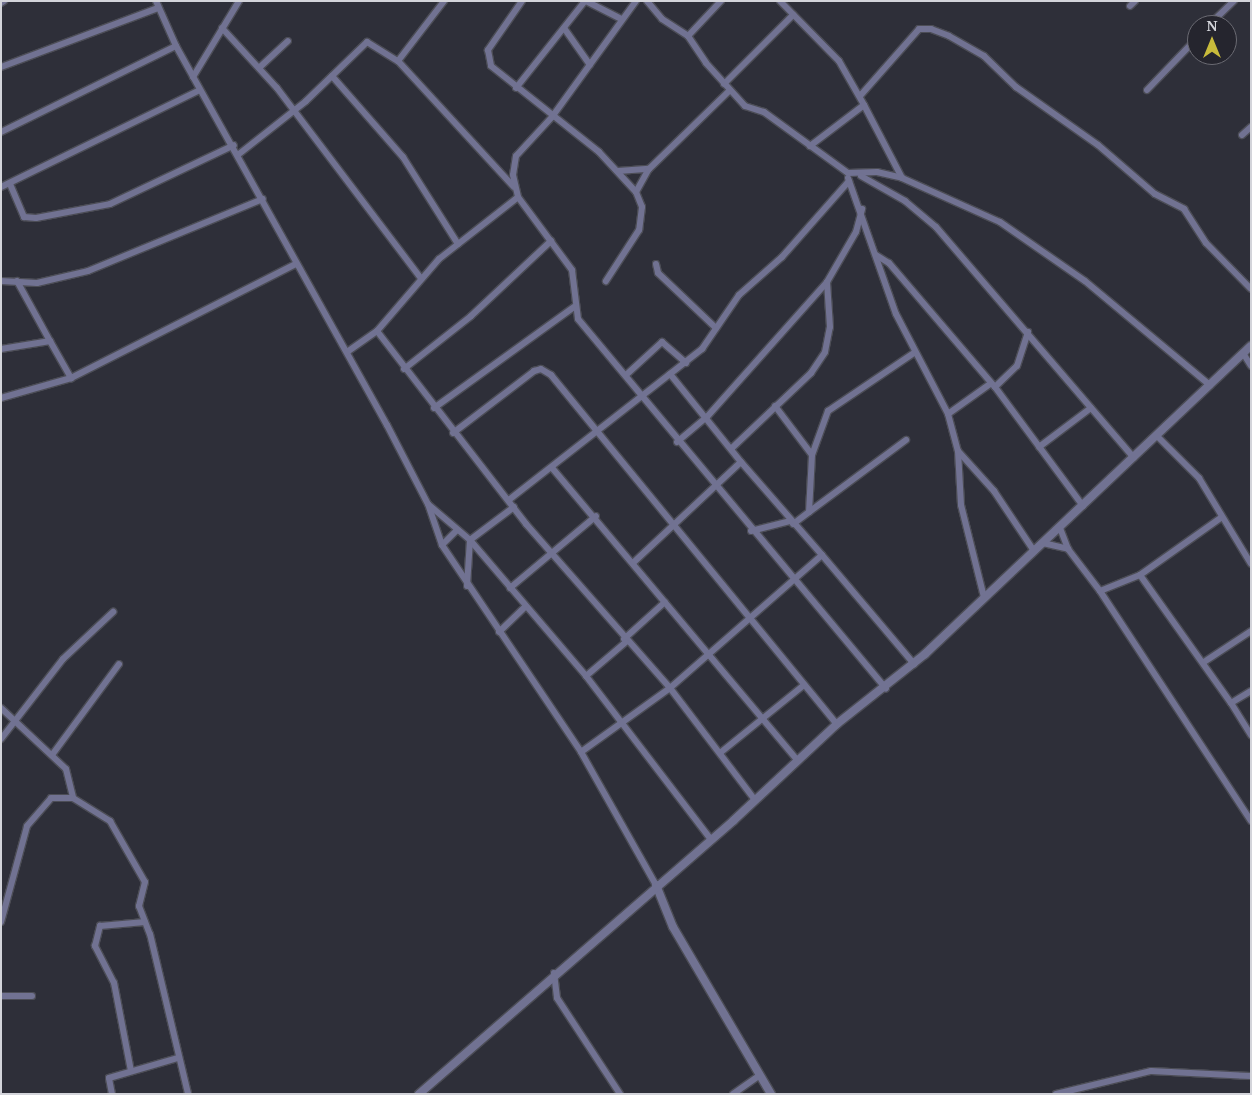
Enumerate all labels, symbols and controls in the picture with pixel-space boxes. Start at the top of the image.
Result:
north arrow [1187,15,1237,65]
text: N [1206,16,1218,35]

